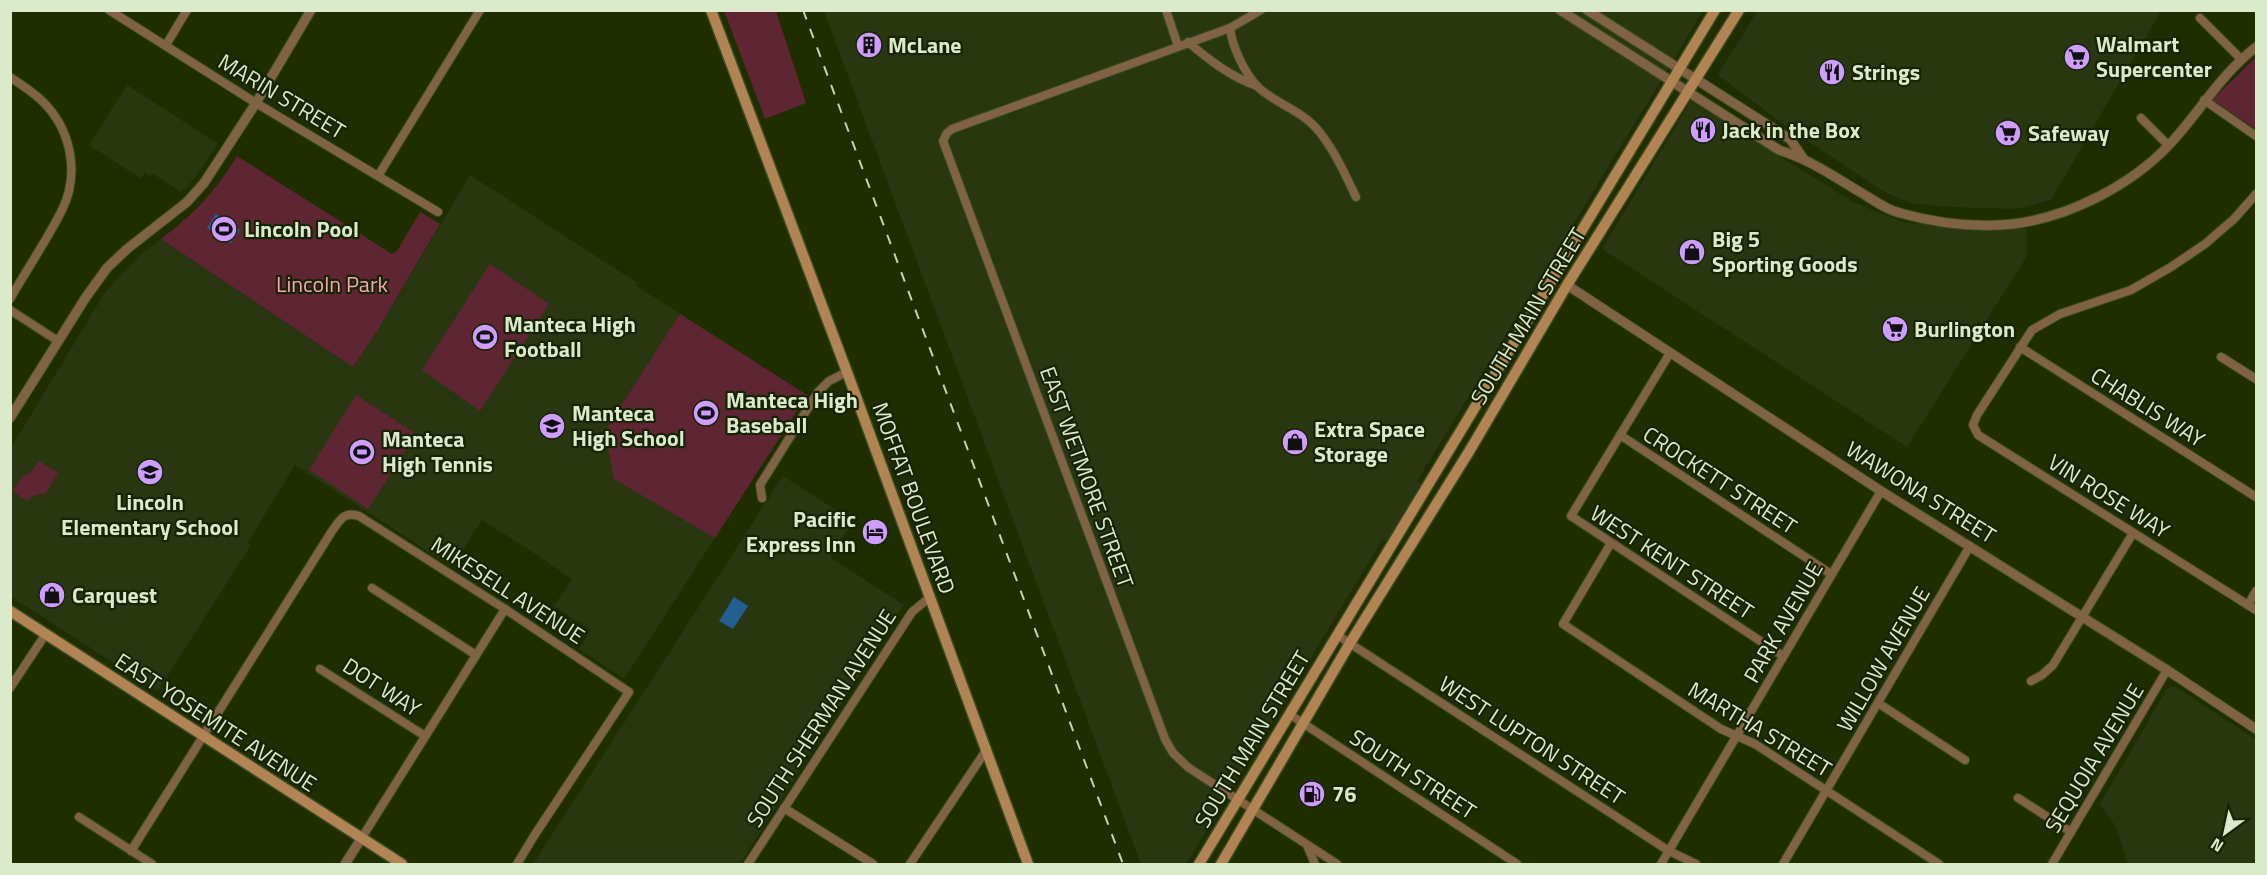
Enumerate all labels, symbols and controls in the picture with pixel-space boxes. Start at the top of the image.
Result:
place label: Walmart Supercenter [2096,27,2212,86]
place label: McLane [888,28,962,62]
building icon: McLane [854,30,884,60]
supermarket icon: Walmart Supercenter [2062,42,2092,72]
street label: MARIN STREET [212,45,352,148]
place label: Strings [1852,55,1920,89]
restaurant icon: Strings [1817,57,1847,87]
place label: Jack in the Box [1722,113,1861,147]
restaurant icon: Jack in the Box [1688,115,1718,145]
place label: Safeway [2028,116,2109,150]
supermarket icon: Safeway [1993,118,2023,148]
place label: Lincoln Pool [244,212,359,246]
sports icon: Lincoln Pool [209,214,239,244]
street label: SOUTH MAIN STREET [1462,221,1595,411]
place label: Big 5 Sporting Goods [1712,222,1858,281]
shop icon: Big 5 Sporting Goods [1677,237,1707,267]
park label: Lincoln Park [276,267,389,301]
place label: Manteca High Football [504,307,636,366]
place label: Burlington [1914,312,2015,346]
supermarket icon: Burlington [1880,314,1910,344]
sports icon: Manteca High Football [470,322,500,352]
street label: CHABLIS WAY [2084,358,2212,456]
street label: EAST WETMORE STREET [1031,362,1143,593]
place label: Manteca High Baseball [726,383,858,442]
place label: Manteca High School [572,396,685,455]
street label: MOFFAT BOULEVARD [864,397,964,599]
sports icon: Manteca High Baseball [691,398,721,428]
school or university icon: Manteca High School [537,411,567,441]
place label: Extra Space Storage [1314,412,1425,471]
street label: CROCKETT STREET [1636,417,1804,543]
place label: Manteca High Tennis [382,422,493,481]
shop icon: Extra Space Storage [1280,427,1310,457]
street label: WAWONA STREET [1839,432,2003,552]
sports icon: Manteca High Tennis [347,437,377,467]
street label: VIN ROSE WAY [2042,445,2177,547]
school or university icon: Lincoln Elementary School [135,457,165,487]
place label: Lincoln Elementary School [61,485,239,544]
street label: WEST KENT STREET [1584,496,1761,628]
place label: Pacific Express Inn [746,502,856,561]
hotel icon: Pacific Express Inn [860,517,890,547]
street label: MIKESELL AVENUE [424,527,592,653]
street label: PARK AVENUE [1735,555,1831,689]
place label: Carquest [72,578,157,612]
shop icon: Carquest [37,580,67,610]
street label: WILLOW AVENUE [1828,580,1938,738]
street label: SOUTH SHERMAN AVENUE [737,602,905,834]
street label: EAST YOSEMITE AVENUE [108,644,324,800]
street label: SOUTH MAIN STREET [1186,644,1319,834]
street label: DOT WAY [336,649,428,725]
street label: WEST LUPTON STREET [1432,667,1632,813]
street label: MARTHA STREET [1682,673,1839,786]
street label: SEQUOIA AVENUE [2036,677,2152,839]
street label: SOUTH STREET [1343,720,1483,828]
place label: 76 [1332,777,1357,811]
fuel station icon: 76 [1297,779,1327,809]
north arrow [2195,803,2255,863]
text: N [2206,832,2228,859]

